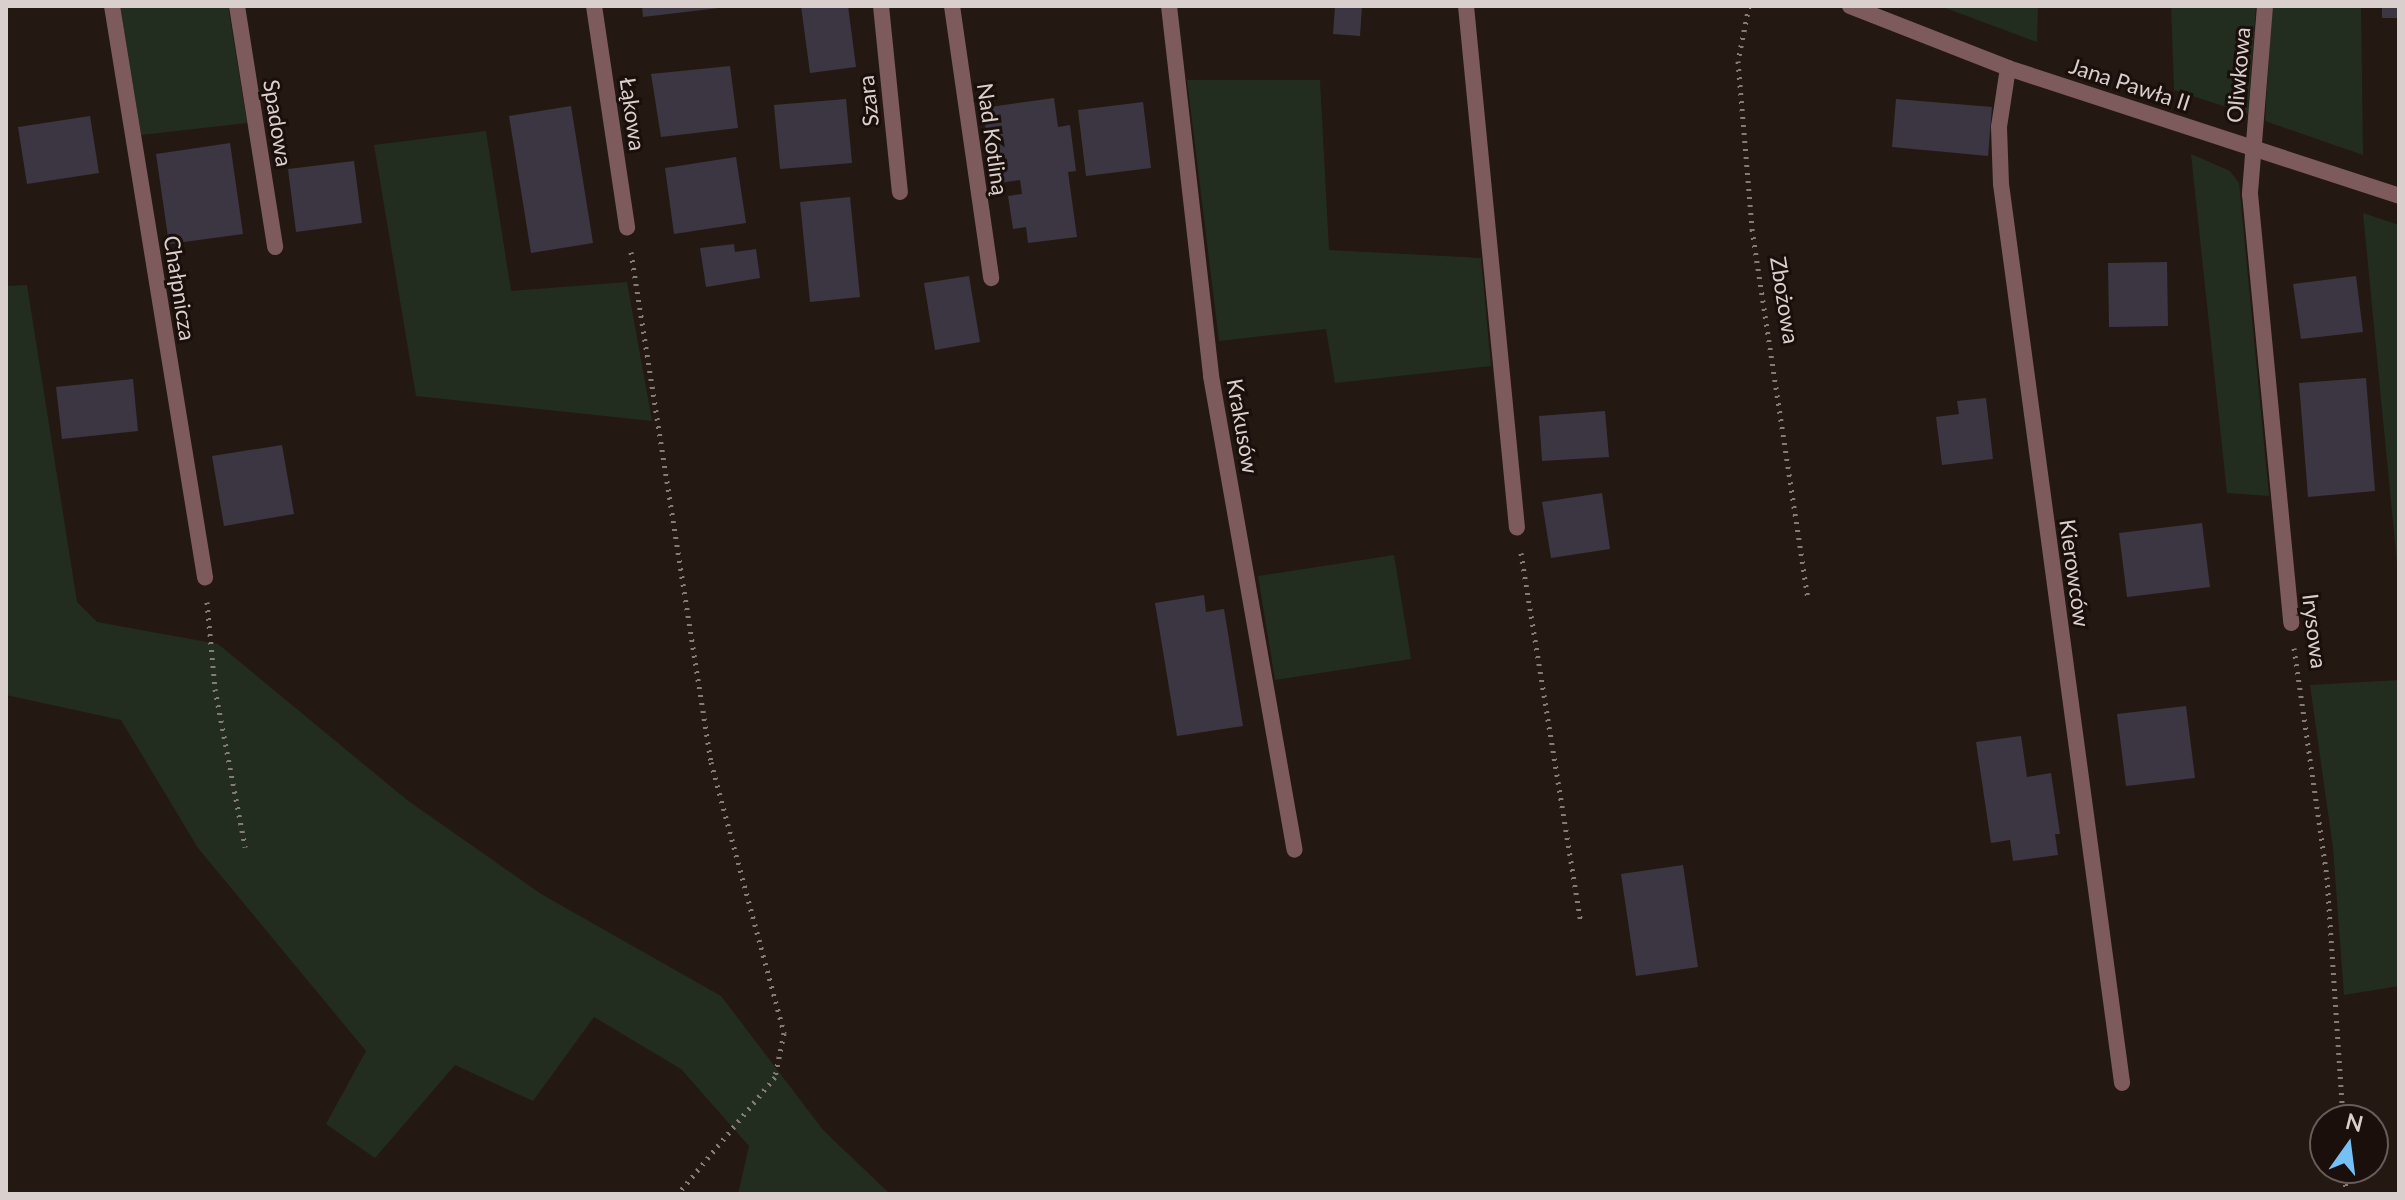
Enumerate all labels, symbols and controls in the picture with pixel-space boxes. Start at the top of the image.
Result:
street label: Oliwkowa [2221,26,2255,124]
street label: Jana Pawła II [2066,52,2194,116]
street label: Szara [852,74,884,128]
street label: Łąkowa [615,76,651,152]
street label: Spadowa [258,78,298,168]
street label: Nad Kotliną [972,81,1014,197]
street label: Chałpnicza [159,234,201,342]
street label: Zbożowa [1765,255,1805,345]
street label: Krakusów [1222,376,1264,476]
street label: Kierowców [2054,518,2096,628]
street label: Irysowa [2297,592,2333,670]
north arrow [2309,1104,2389,1184]
text: N [2343,1107,2366,1137]

